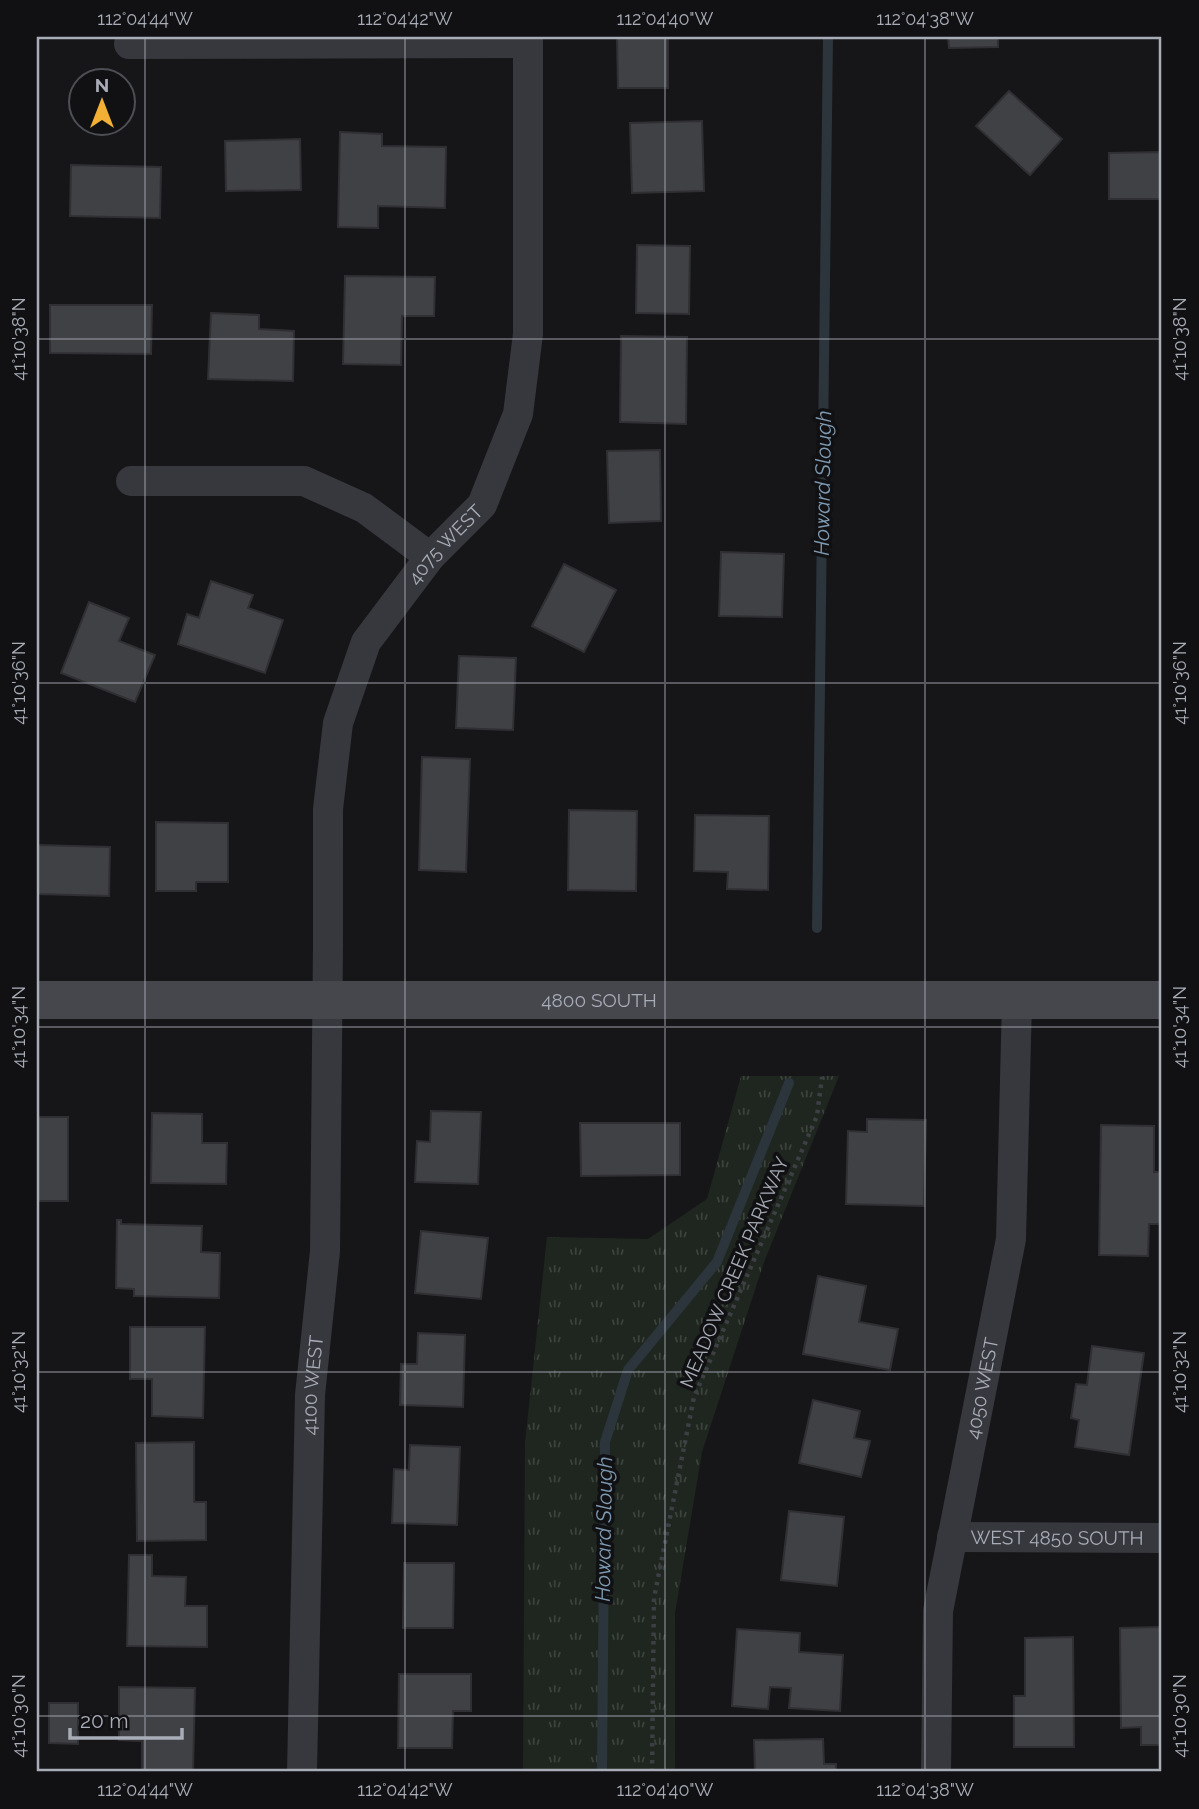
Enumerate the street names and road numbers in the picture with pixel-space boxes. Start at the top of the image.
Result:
street label: 4075 WEST [403,500,487,588]
street label: 4800 SOUTH [541,989,657,1011]
street label: MEADOW CREEK PARKWAY [675,1153,793,1391]
street label: 4100 WEST [298,1334,327,1436]
street label: 4050 WEST [961,1335,1002,1441]
street label: WEST 4850 SOUTH [970,1526,1144,1549]

